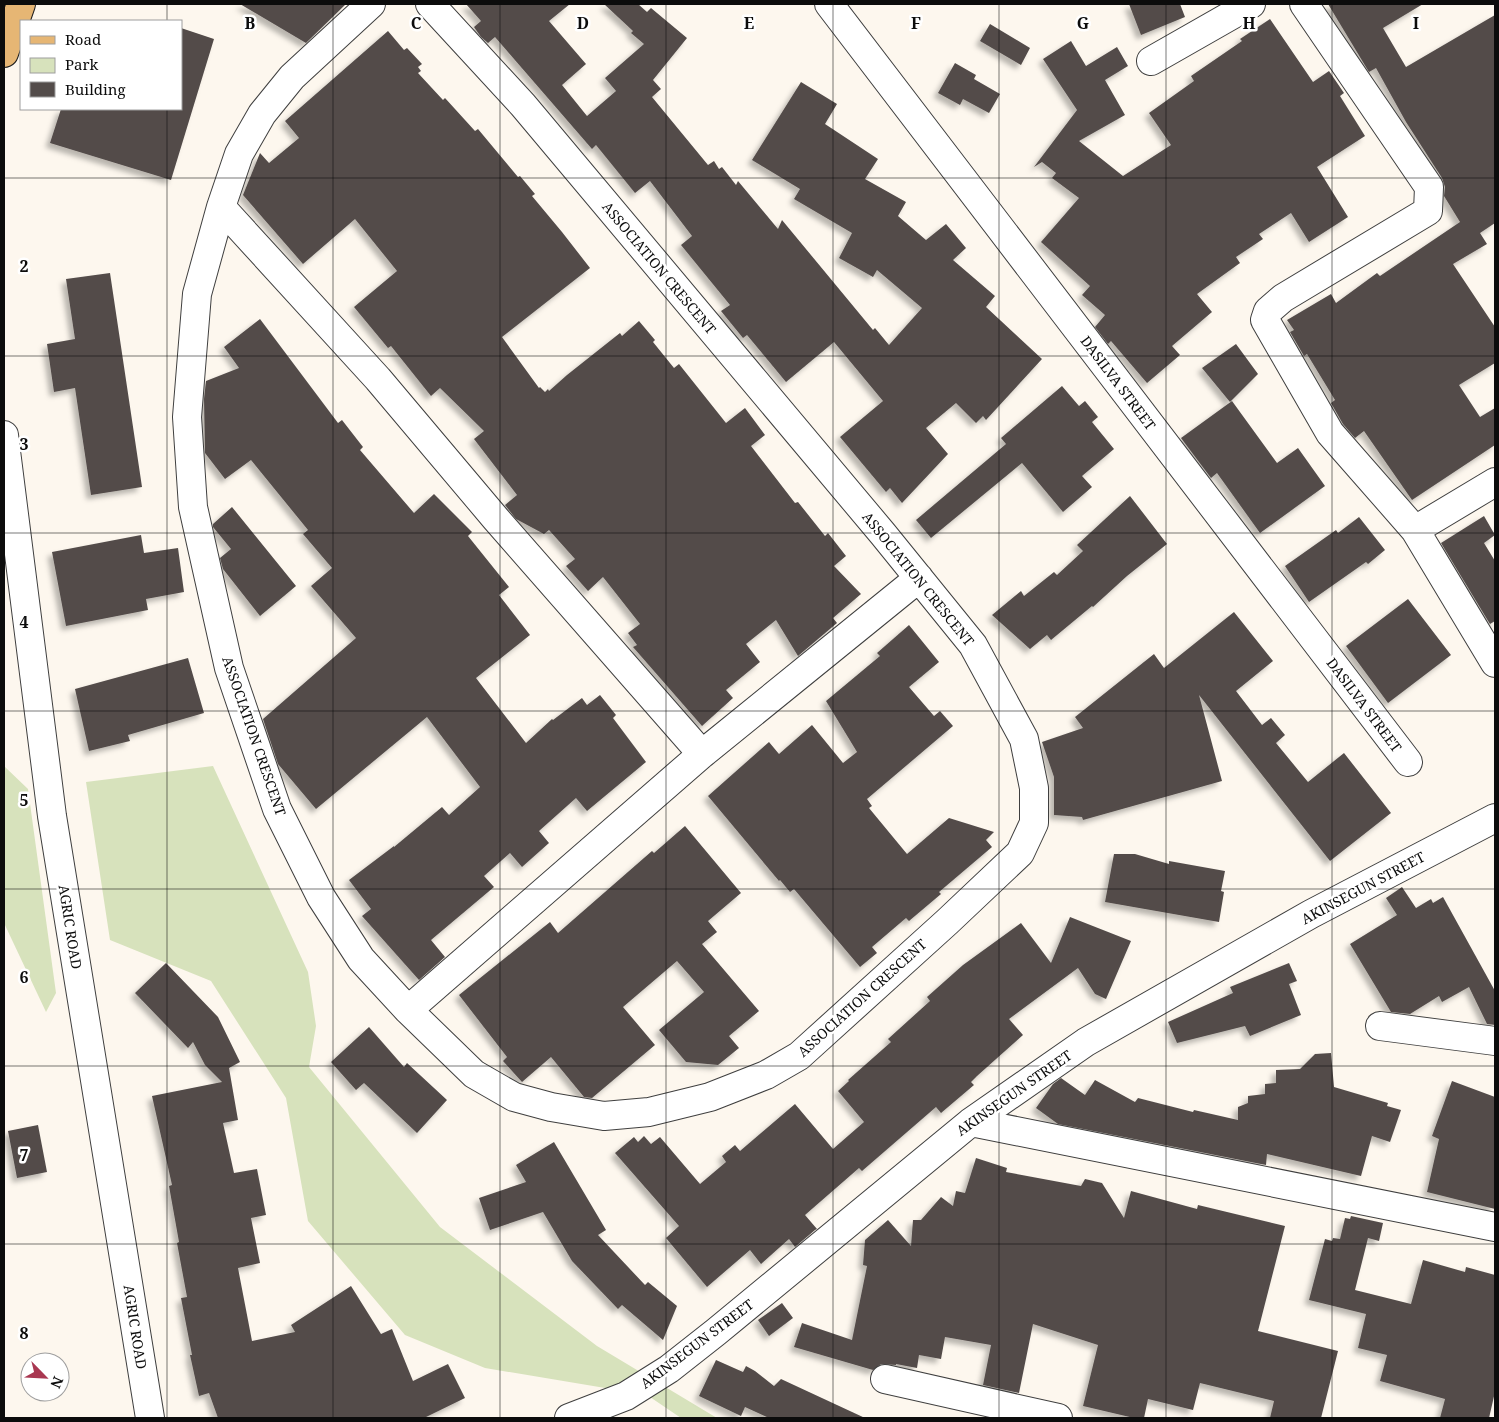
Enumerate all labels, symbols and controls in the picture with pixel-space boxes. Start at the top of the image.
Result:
text: B [245,12,256,34]
text: C [411,12,422,34]
text: D [577,12,589,34]
text: E [744,12,754,34]
text: F [911,12,921,34]
text: G [1077,12,1089,34]
text: H [1242,12,1256,34]
text: I [1413,12,1419,34]
legend [20,20,182,110]
text: Road [65,29,101,49]
text: Park [65,54,99,74]
text: Building [65,79,126,99]
street label: ASSOCIATION CRESCENT [598,197,721,338]
text: 2 [19,255,29,277]
street label: DASILVA STREET [1077,332,1160,434]
text: 3 [19,433,29,455]
street label: ASSOCIATION CRESCENT [858,508,979,650]
text: 4 [19,611,29,633]
street label: ASSOCIATION CRESCENT [218,654,291,818]
street label: DASILVA STREET [1323,654,1406,756]
text: 5 [19,789,29,811]
street label: AKINSEGUN STREET [1298,847,1428,928]
street label: AGRIC ROAD [54,883,87,970]
street label: ASSOCIATION CRESCENT [793,934,931,1061]
text: 6 [19,966,29,988]
street label: AKINSEGUN STREET [952,1045,1076,1140]
text: 7 [19,1144,29,1166]
street label: AGRIC ROAD [119,1283,152,1370]
street label: AKINSEGUN STREET [636,1294,758,1393]
text: 8 [19,1322,29,1344]
north arrow [20,1352,70,1402]
text: N [46,1374,68,1391]

